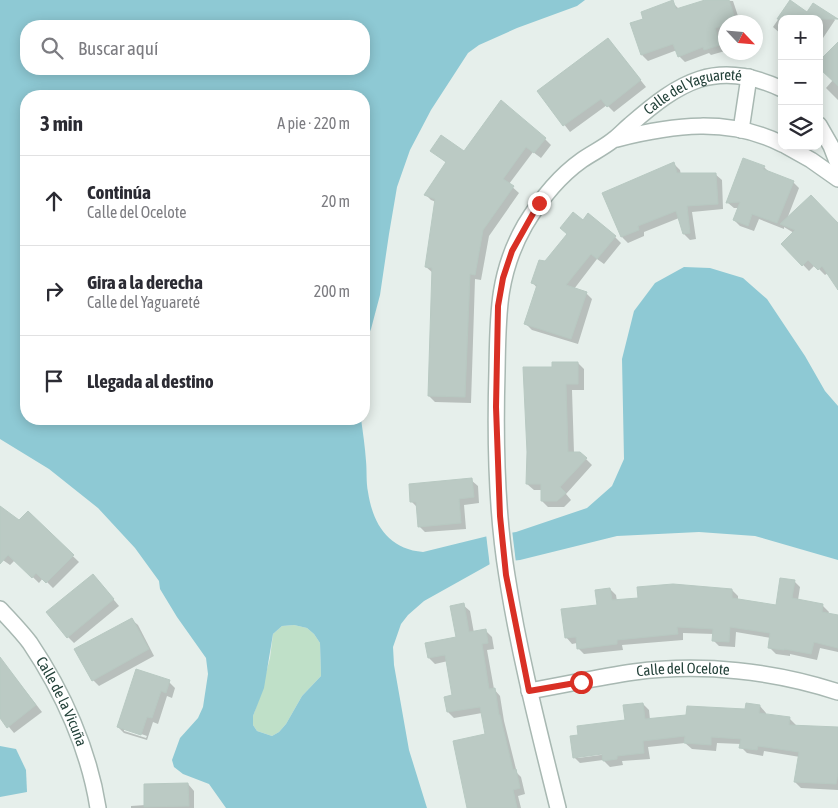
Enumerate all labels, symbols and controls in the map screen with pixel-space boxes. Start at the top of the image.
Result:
north arrow [718,15,763,60]
map controls [778,15,823,150]
button: + [778,15,823,60]
search box [20,20,370,75]
icon: search [38,34,66,62]
text: Buscar aquí [78,37,158,59]
button: − [778,60,823,105]
street label: Calle del Yaguareté [640,66,743,118]
button: layers [778,105,823,150]
text: 3 min [40,111,83,135]
text: A pie · 220 m [277,114,350,132]
text: Continúa [87,181,151,203]
icon: ahead [40,187,68,215]
text: 20 m [321,192,350,210]
route end [528,192,551,215]
text: Calle del Ocelote [87,203,187,221]
text: Gira a la derecha [87,271,203,293]
icon: right [40,277,68,305]
text: 200 m [314,282,350,300]
text: Calle del Yaguareté [87,293,200,311]
icon: arrive [40,367,68,395]
text: Llegada al destino [87,370,214,392]
street label: Calle de la Vicuña [33,653,91,748]
street label: Calle del Ocelote [635,659,731,680]
route start [570,671,593,694]

